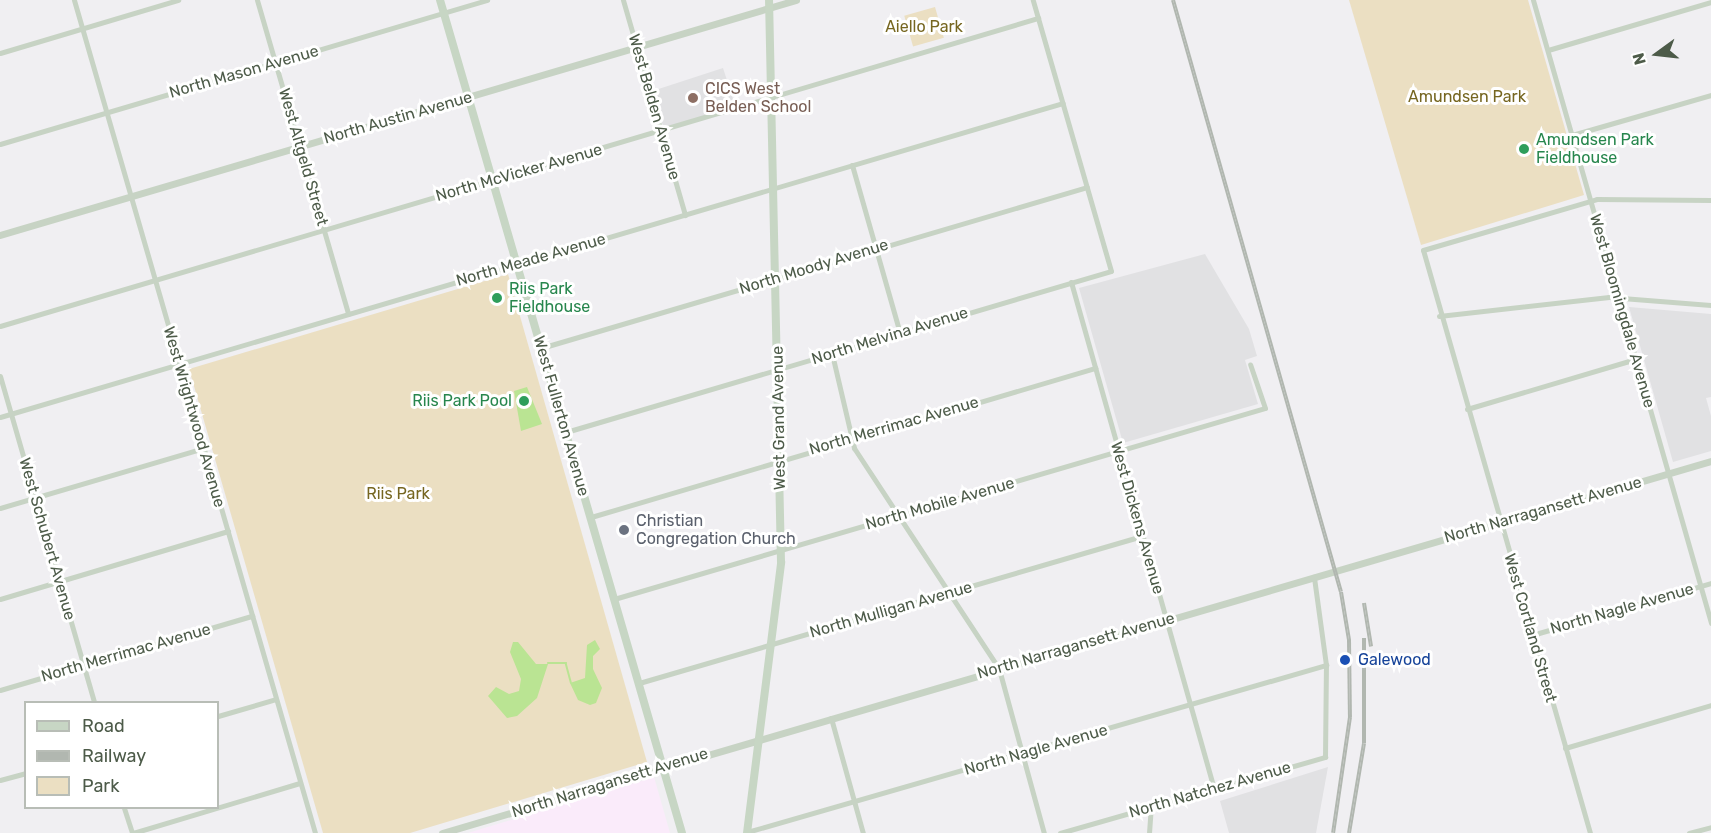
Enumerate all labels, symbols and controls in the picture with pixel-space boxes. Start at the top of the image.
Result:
park label: Aiello Park [885,17,963,37]
north arrow [1627,24,1687,84]
street label: West Belden Avenue [624,32,684,182]
street label: North Mason Avenue [167,41,321,103]
text: N [1628,51,1650,67]
place label: CICS West Belden School [705,79,811,117]
street label: West Altgeld Street [274,86,332,228]
street label: North Austin Avenue [321,87,475,149]
park label: Amundsen Park [1408,87,1526,107]
marker: CICS West Belden School [686,91,700,105]
place label: Amundsen Park Fieldhouse [1536,130,1654,168]
street label: North McVicker Avenue [433,140,605,206]
marker: Amundsen Park Fieldhouse [1517,142,1531,156]
street label: West Bloomingdale Avenue [1585,212,1659,410]
street label: North Meade Avenue [454,229,608,291]
street label: North Moody Avenue [737,235,891,299]
place label: Riis Park Fieldhouse [509,279,590,317]
marker: Riis Park Fieldhouse [490,291,504,305]
street label: North Melvina Avenue [809,303,971,369]
street label: West Wrightwood Avenue [159,324,229,510]
street label: West Fullerton Avenue [529,333,593,499]
street label: West Grand Avenue [768,346,790,490]
place label: Riis Park Pool [412,391,512,411]
street label: North Merrimac Avenue [807,393,981,459]
marker: Riis Park Pool [517,394,531,408]
street label: West Dickens Avenue [1106,439,1168,597]
street label: West Schubert Avenue [15,455,79,623]
street label: North Mobile Avenue [863,473,1017,535]
street label: North Narragansett Avenue [1442,473,1644,547]
park label: Riis Park [366,484,430,504]
place label: Christian Congregation Church [636,511,796,549]
marker: Christian Congregation Church [617,523,631,537]
street label: West Cortland Street [1500,551,1560,705]
street label: North Mulligan Avenue [807,578,975,642]
street label: North Nagle Avenue [1548,579,1696,639]
street label: North Narragansett Avenue [975,609,1177,683]
street label: North Merrimac Avenue [39,620,213,686]
place label: Galewood [1358,650,1431,670]
marker: Galewood [1336,651,1354,669]
legend [24,701,219,809]
text: Road [82,715,125,737]
street label: North Nagle Avenue [962,720,1110,780]
street label: North Narragansett Avenue [509,744,711,822]
text: Railway [82,745,146,767]
street label: North Natchez Avenue [1127,758,1293,822]
text: Park [82,775,119,797]

